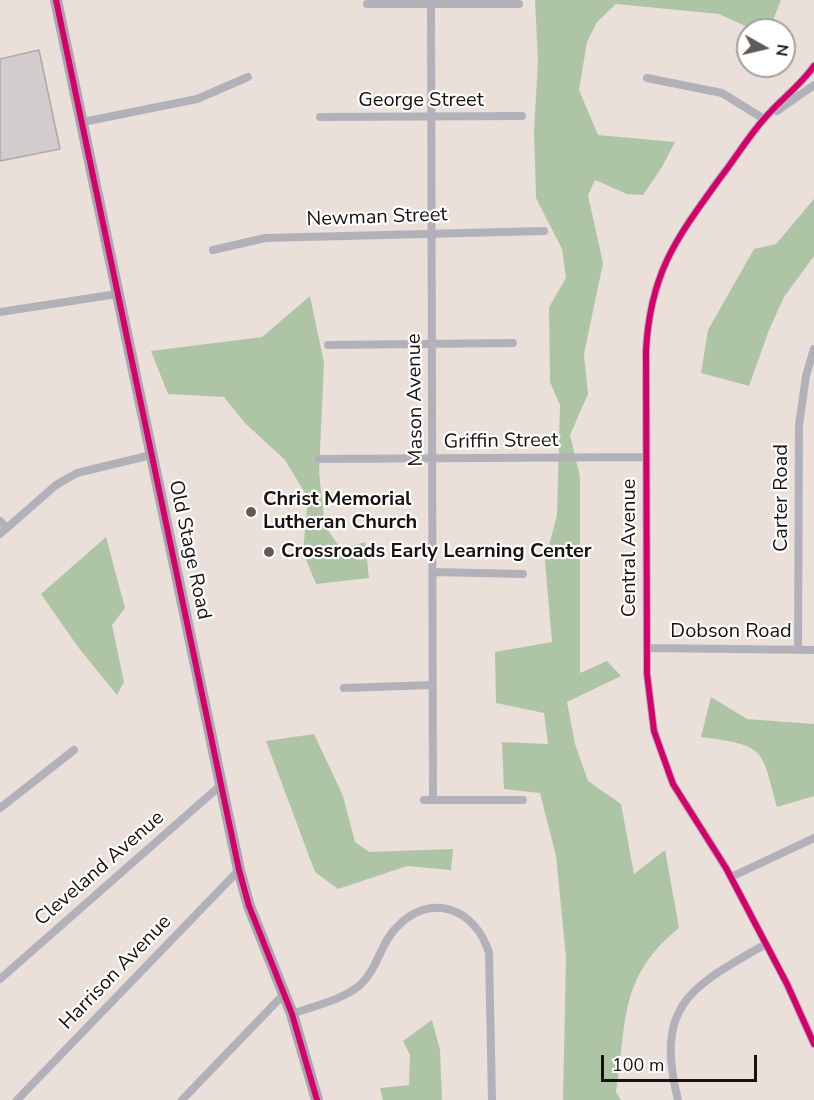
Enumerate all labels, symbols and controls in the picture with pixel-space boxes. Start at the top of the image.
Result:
north arrow [736,18,796,78]
text: N [770,43,794,58]
street label: George Street [358,89,484,113]
street label: Newman Street [306,204,448,232]
street label: Mason Avenue [403,333,429,467]
street label: Griffin Street [443,429,559,455]
street label: Carter Road [770,444,794,552]
street label: Old Stage Road [163,478,215,622]
street label: Central Avenue [618,479,642,617]
place label: Christ Memorial Lutheran Church [263,488,417,535]
marker: Christ Memorial Lutheran Church [244,505,258,519]
place label: Crossroads Early Learning Center [281,540,592,564]
marker: Crossroads Early Learning Center [262,545,276,559]
street label: Dobson Road [670,620,792,644]
street label: Cleveland Avenue [30,806,170,932]
street label: Harrison Avenue [55,911,177,1035]
scale bar [604,1043,760,1081]
text: 100 m [612,1053,664,1077]

